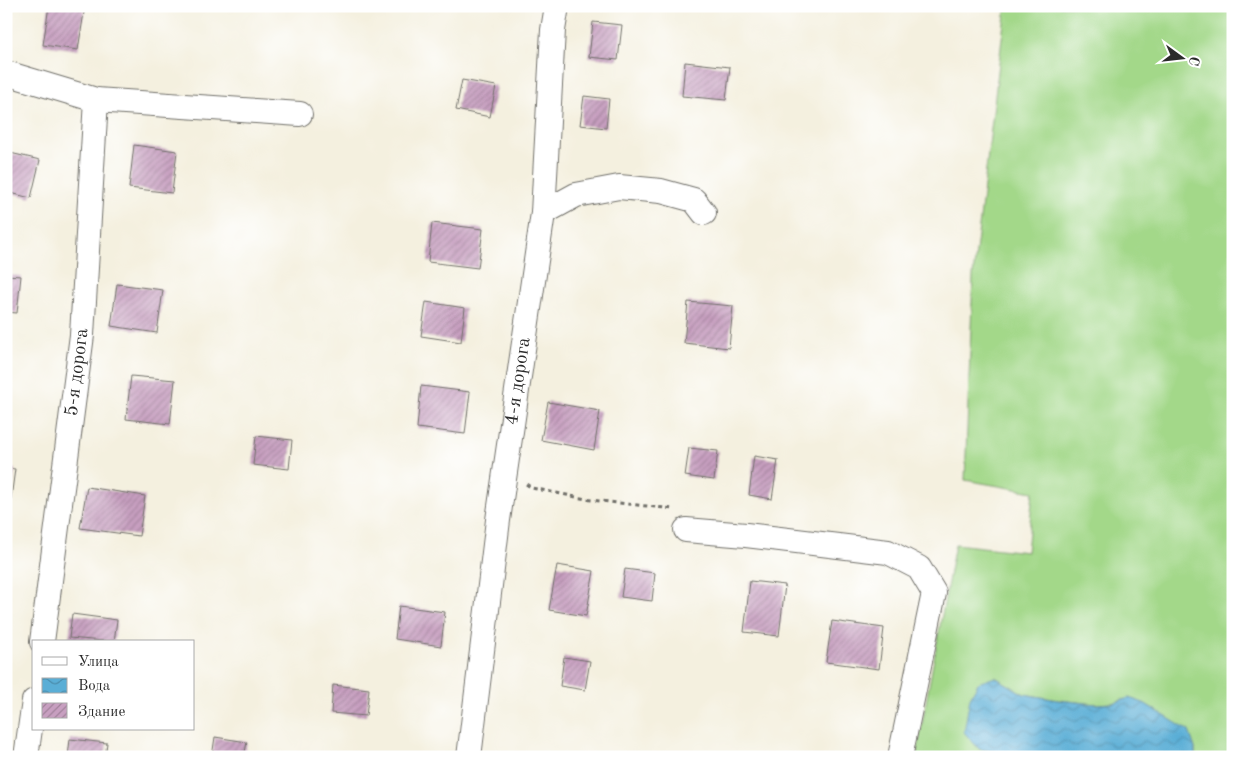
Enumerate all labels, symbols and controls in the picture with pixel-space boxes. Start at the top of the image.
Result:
north arrow [1156,32,1206,82]
text: С [1186,55,1202,67]
street label: 5-я дорога [62,327,92,417]
street label: 4-я дорога [503,336,534,426]
legend [32,640,195,730]
text: Улица [78,655,119,670]
text: Вода [78,679,111,694]
text: Здание [78,705,125,720]

